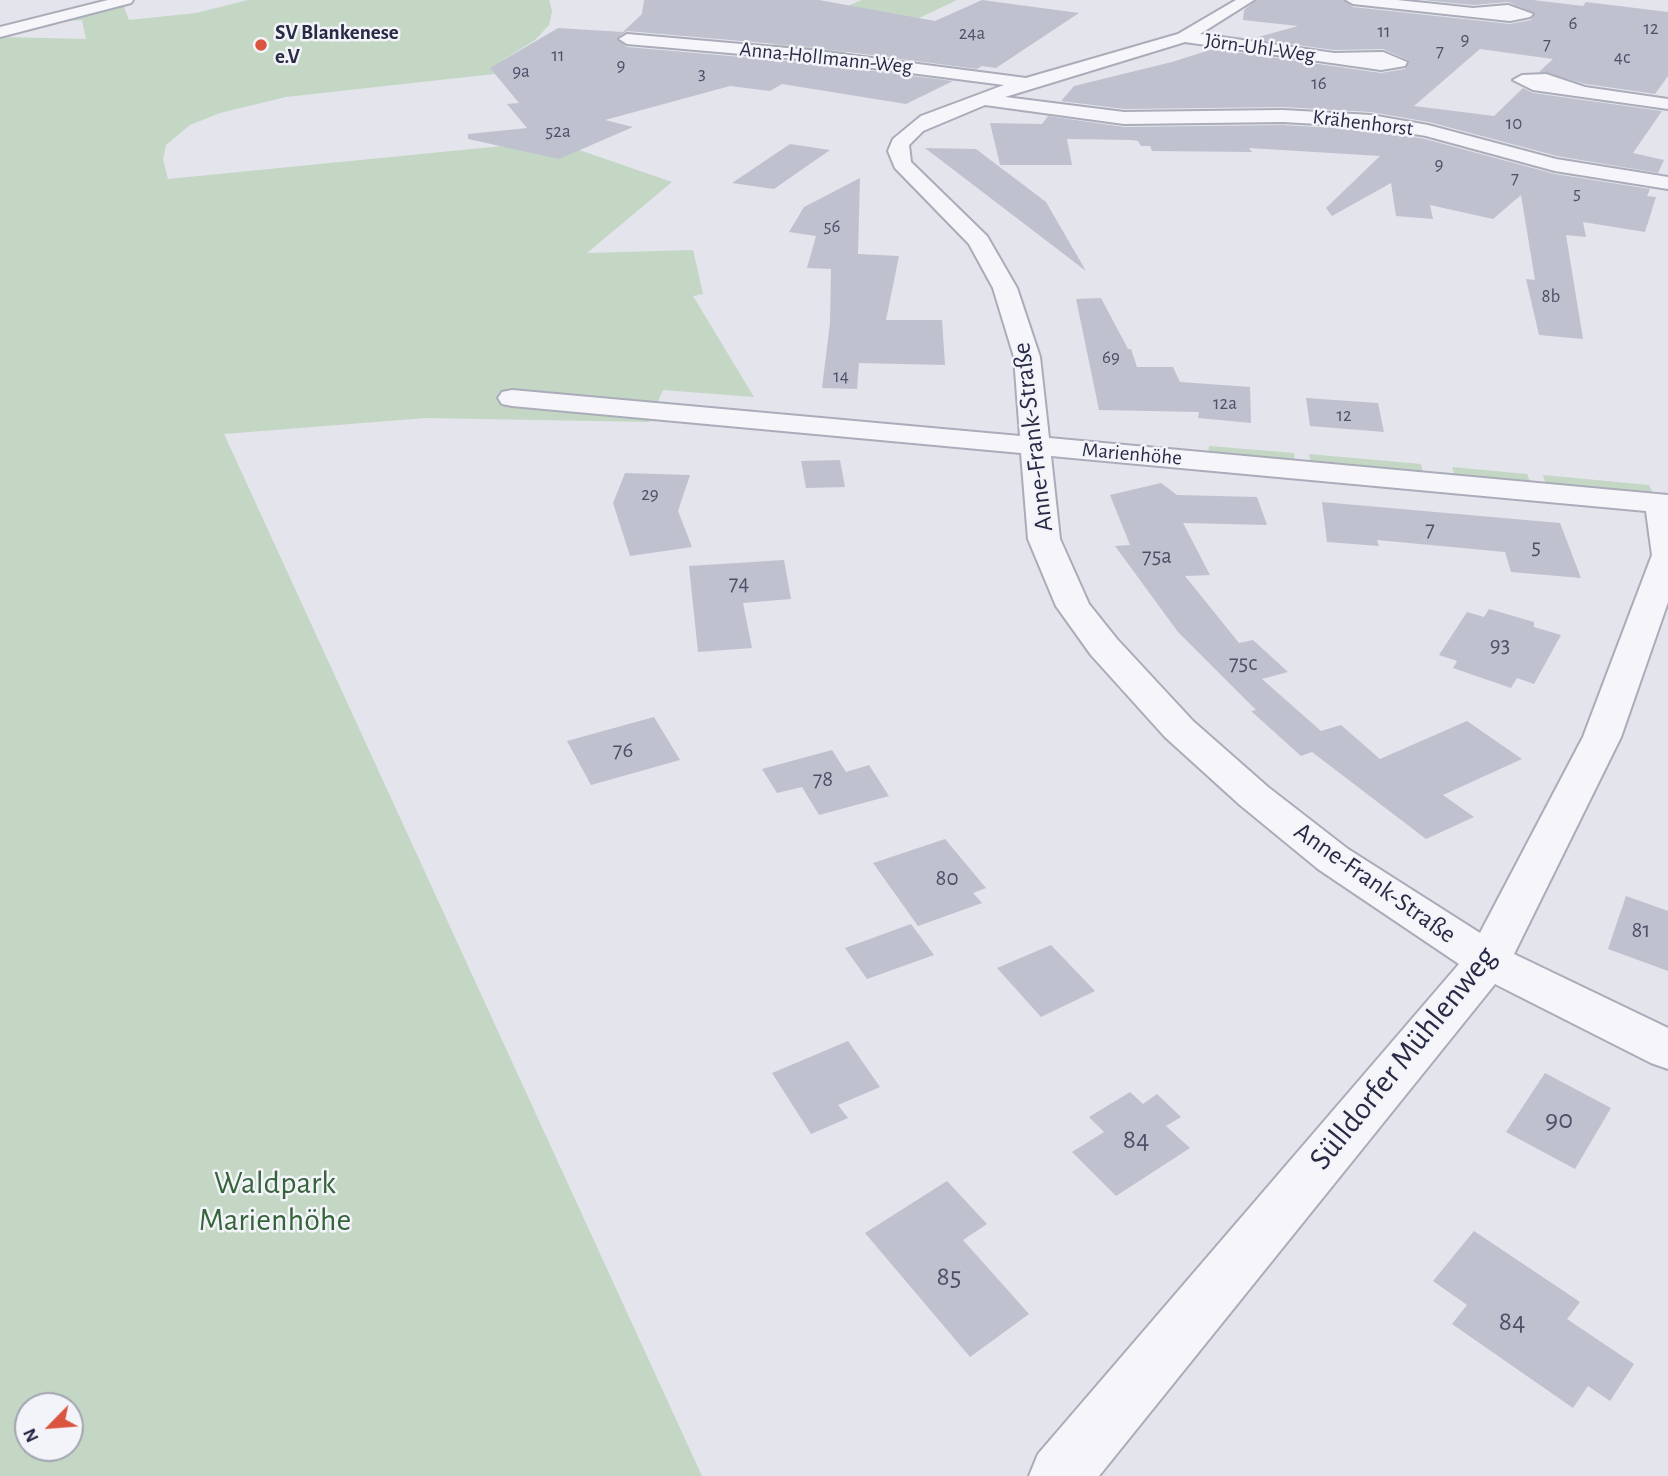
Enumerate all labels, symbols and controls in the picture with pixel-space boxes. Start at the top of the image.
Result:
house number: 6 [1569,12,1577,34]
house number: 12 [1643,17,1659,39]
place label: SV Blankenese e.V [275,20,399,70]
house number: 11 [1377,20,1391,42]
house number: 24a [959,22,985,44]
street label: Jörn-Uhl-Weg [1203,28,1317,68]
house number: 9 [1461,28,1469,50]
house number: 7 [1543,33,1551,55]
street label: Anna-Hollmann-Weg [738,36,914,80]
marker: SV Blankenese e.V [253,37,269,53]
house number: 7 [1436,40,1444,62]
house number: 11 [551,44,565,66]
house number: 4c [1614,46,1630,68]
house number: 9 [617,54,625,76]
house number: 9a [512,60,530,82]
house number: 3 [698,62,706,84]
house number: 16 [1311,72,1327,94]
street label: Krähenhorst [1311,104,1415,142]
house number: 10 [1506,112,1522,134]
house number: 52a [545,120,571,142]
house number: 9 [1435,153,1443,175]
house number: 7 [1511,167,1519,189]
house number: 5 [1573,182,1581,204]
house number: 56 [824,215,840,237]
house number: 8b [1542,285,1560,307]
street label: Anne-Frank-Straße [1006,341,1060,533]
house number: 69 [1102,346,1120,368]
house number: 14 [833,365,849,387]
house number: 12a [1213,392,1237,414]
house number: 12 [1336,404,1352,426]
street label: Marienhöhe [1081,437,1183,471]
house number: 29 [641,483,659,505]
house number: 7 [1425,515,1435,543]
house number: 5 [1531,533,1541,561]
house number: 75a [1142,542,1172,570]
house number: 74 [729,569,749,597]
house number: 93 [1490,631,1510,659]
house number: 75c [1229,649,1257,677]
house number: 76 [613,736,633,764]
house number: 78 [813,765,833,793]
street label: Anne-Frank-Straße [1288,816,1462,950]
house number: 80 [935,864,959,892]
house number: 81 [1632,916,1650,944]
street label: Sülldorfer Mühlenweg [1301,939,1505,1177]
house number: 90 [1545,1103,1573,1137]
house number: 84 [1123,1123,1149,1157]
park label: Waldpark Marienhöhe [199,1164,351,1239]
house number: 85 [937,1260,961,1294]
house number: 84 [1499,1305,1525,1339]
north arrow [14,1392,84,1462]
text: N [20,1425,43,1445]

